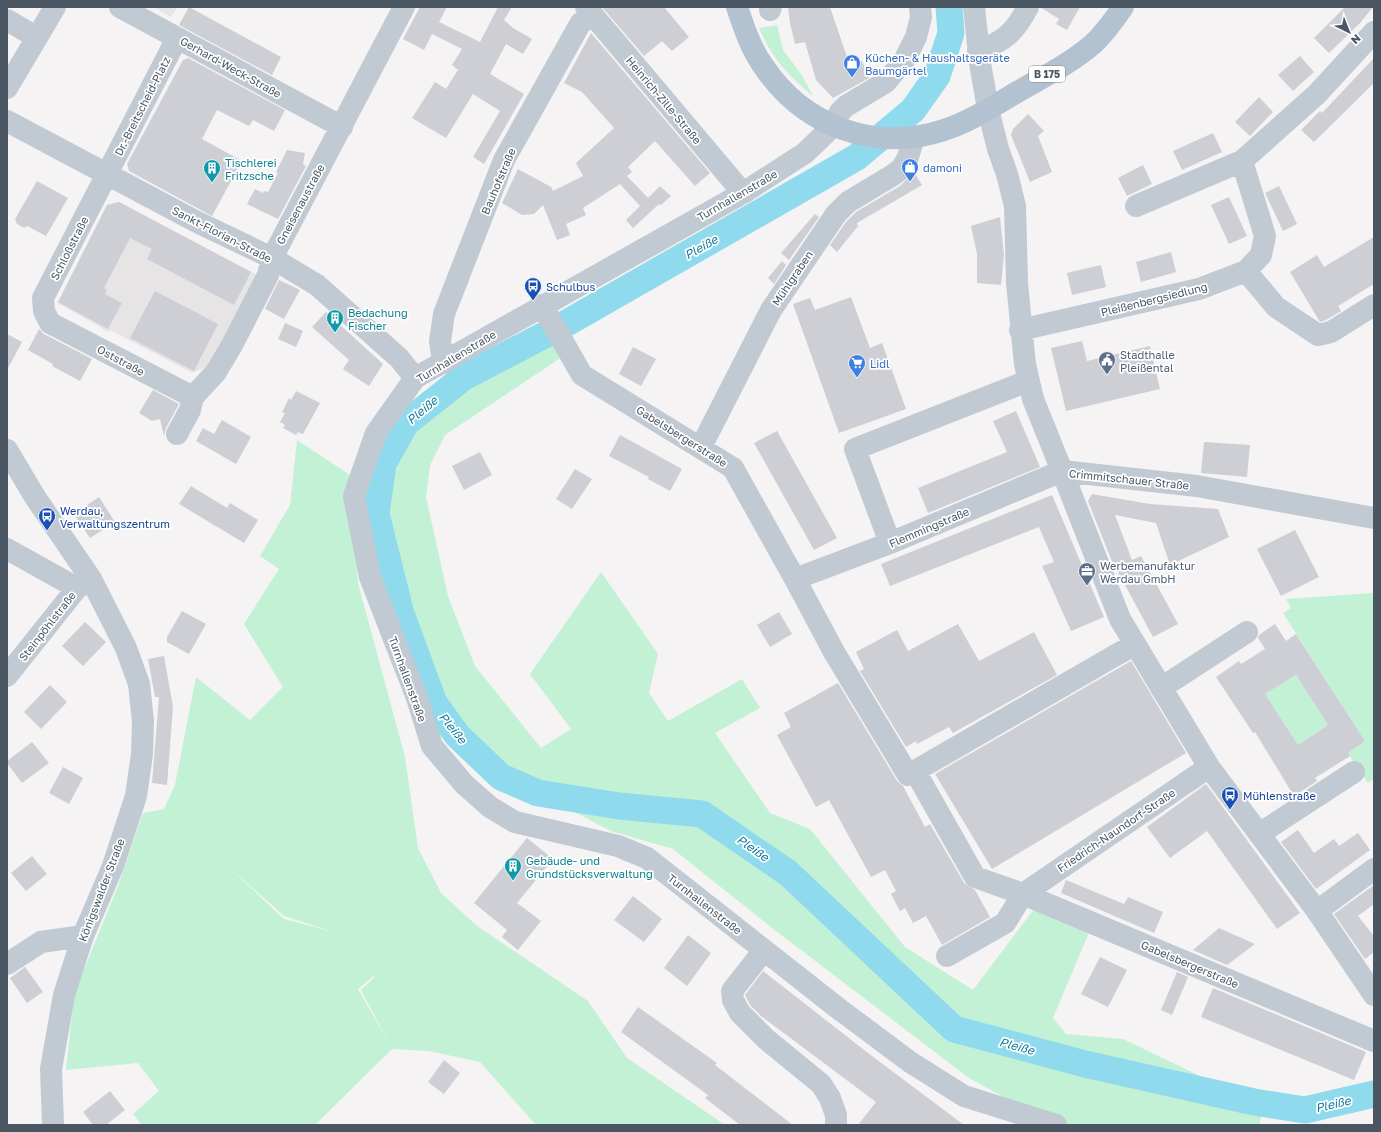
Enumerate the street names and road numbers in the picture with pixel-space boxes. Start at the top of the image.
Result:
street label: Gerhard-Weck-Straße [178,34,284,100]
street label: Dr.-Breitscheid-Platz [111,54,173,158]
street label: Heinrich-Zille-Straße [624,54,704,146]
road number: B 175 [1029,66,1065,82]
street label: Bauhofstraße [478,146,518,216]
street label: Gneisenaustraße [273,162,327,246]
street label: Turnhallenstraße [695,167,779,223]
street label: Sankt-Florian-Straße [170,203,274,265]
street label: Schloßstraße [47,214,91,282]
street label: Mühlgraben [769,248,815,308]
street label: Pleißenbergsiedlung [1099,279,1209,319]
street label: Turnhallenstraße [414,327,498,385]
street label: Oststraße [95,342,147,378]
street label: Gabelsbergerstraße [634,403,730,469]
street label: Crimmitschauer Straße [1068,466,1190,492]
street label: Flemmingstraße [887,504,971,550]
street label: Steinpöhlstraße [16,589,78,663]
street label: Turnhallenstraße [387,634,429,724]
street label: Friedrich-Naundorf-Straße [1055,786,1177,874]
street label: Königswalder Straße [75,837,127,943]
street label: Turnhallenstraße [666,871,744,937]
street label: Gabelsbergerstraße [1139,938,1241,990]

